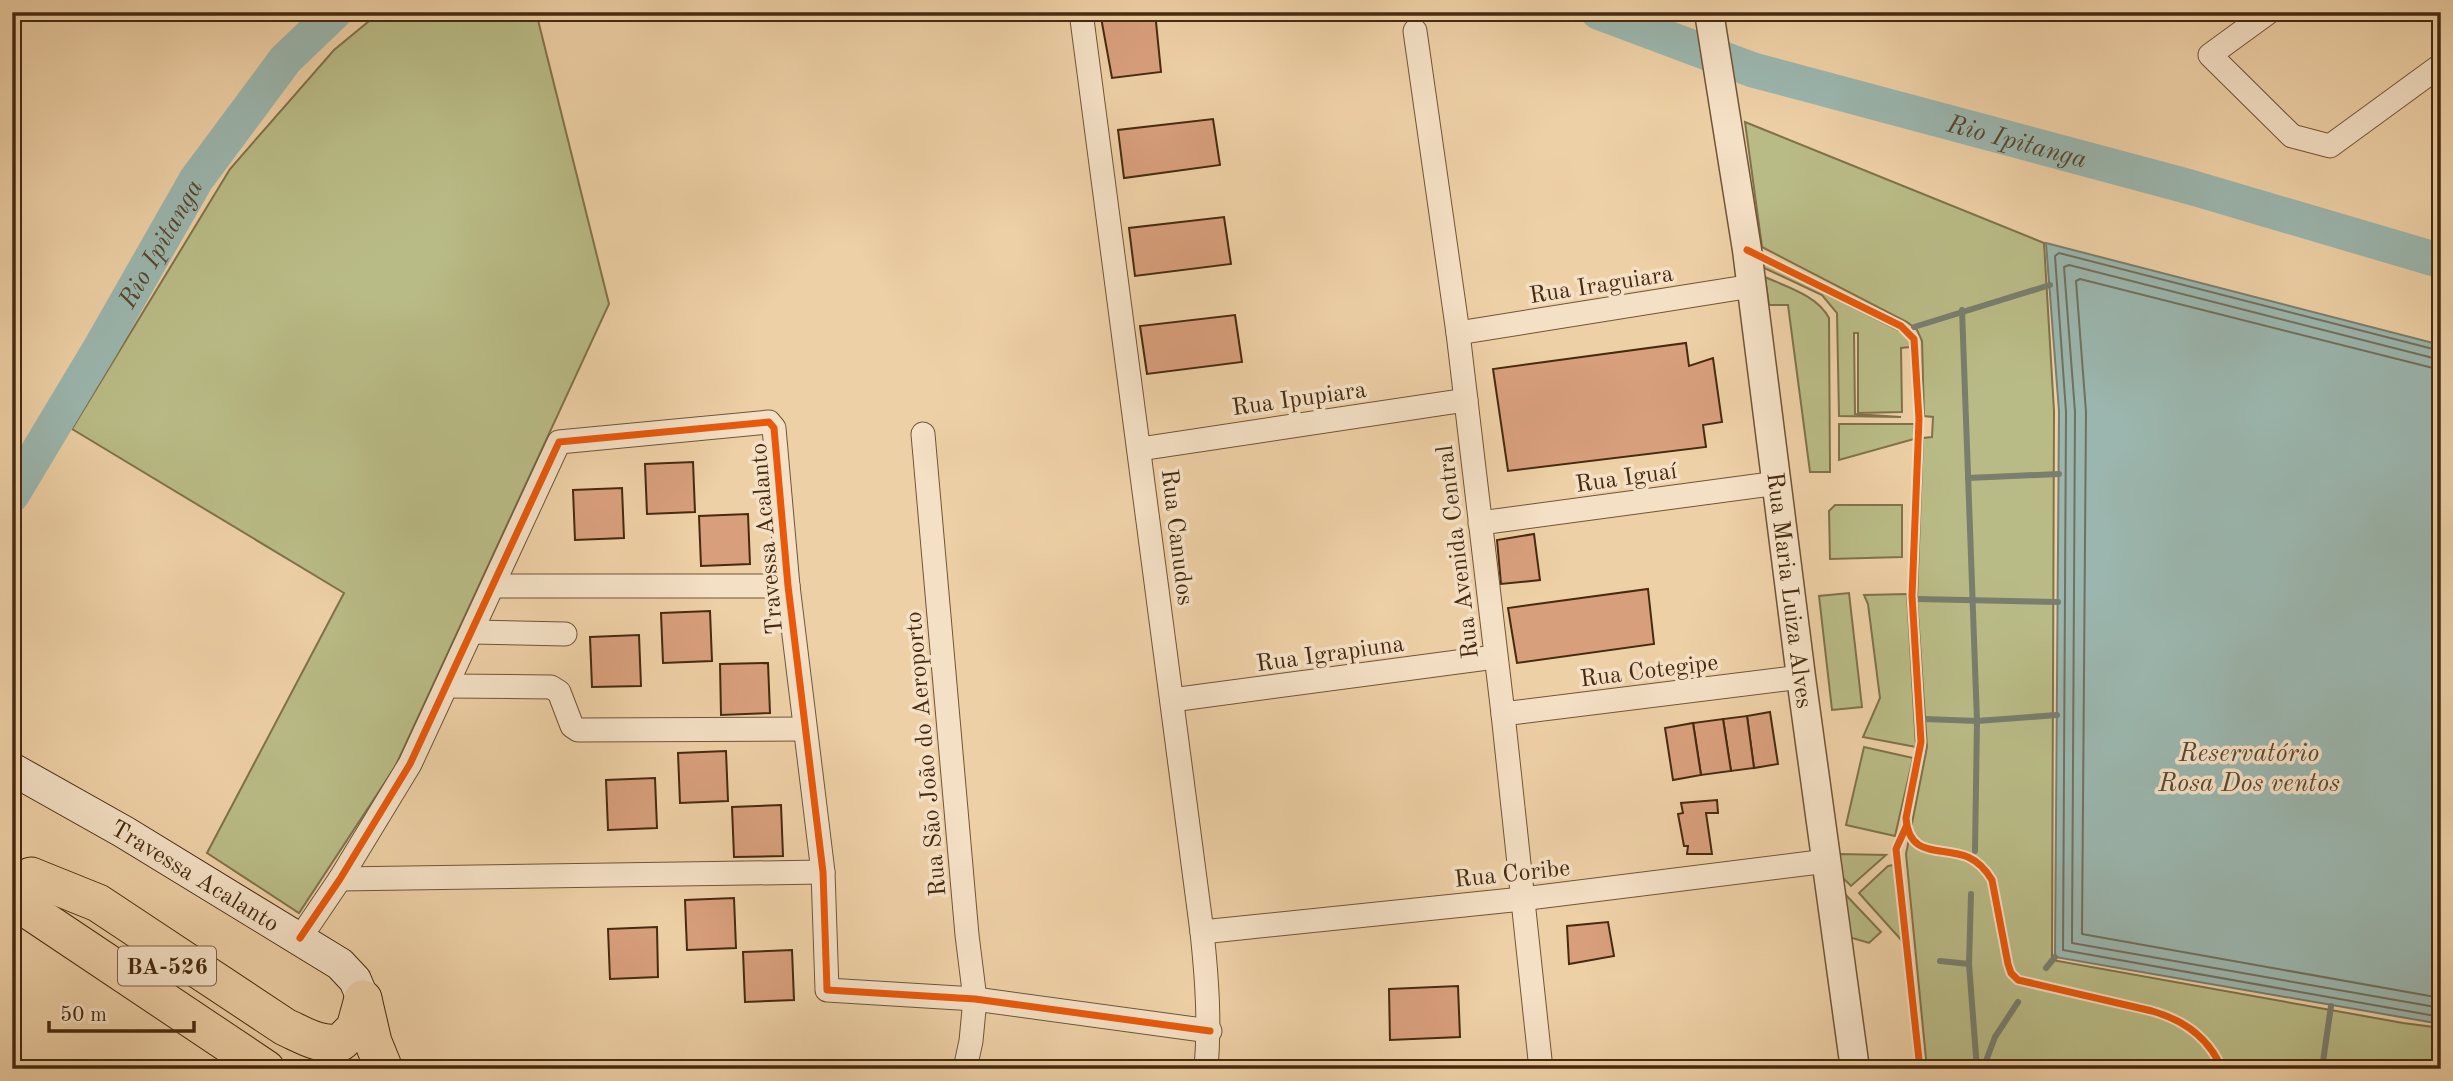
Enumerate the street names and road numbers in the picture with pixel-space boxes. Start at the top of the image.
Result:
street label: Rua Iraguiara [1528,263,1675,309]
street label: Rua Ipupiara [1230,379,1368,421]
street label: Travessa Acalanto [748,442,788,636]
street label: Rua Avenida Central [1434,444,1484,660]
street label: Rua Iguaí [1574,460,1679,498]
street label: Rua Canudos [1156,468,1196,607]
street label: Rua Maria Luiza Alves [1761,471,1815,710]
street label: Rua São João do Aeroporto [903,610,951,897]
street label: Rua Igrapiuna [1255,633,1406,677]
street label: Rua Cotegipe [1579,652,1720,692]
street label: Travessa Acalanto [106,817,283,938]
street label: Rua Coribe [1453,857,1571,893]
road number: BA-526 [118,946,216,986]

